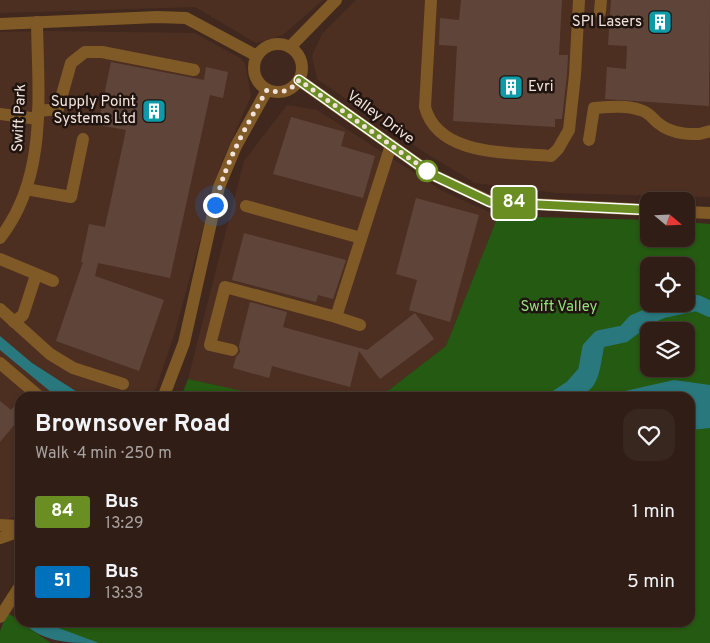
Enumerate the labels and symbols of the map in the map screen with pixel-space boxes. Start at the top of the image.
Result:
building icon: SPI Lasers [647,9,673,35]
place label: SPI Lasers [572,13,642,32]
building icon: Evri [498,74,524,100]
place label: Evri [528,78,554,97]
street label: Swift Park [9,83,31,153]
street label: Valley Drive [342,87,418,149]
place label: Supply Point Systems Ltd [51,93,136,129]
building icon: Supply Point Systems Ltd [141,98,167,124]
unlabelled marker [416,160,438,182]
line badge: 84 [492,187,536,219]
north arrow [640,192,695,248]
your location [203,193,228,218]
park label: Swift Valley [521,298,598,317]

